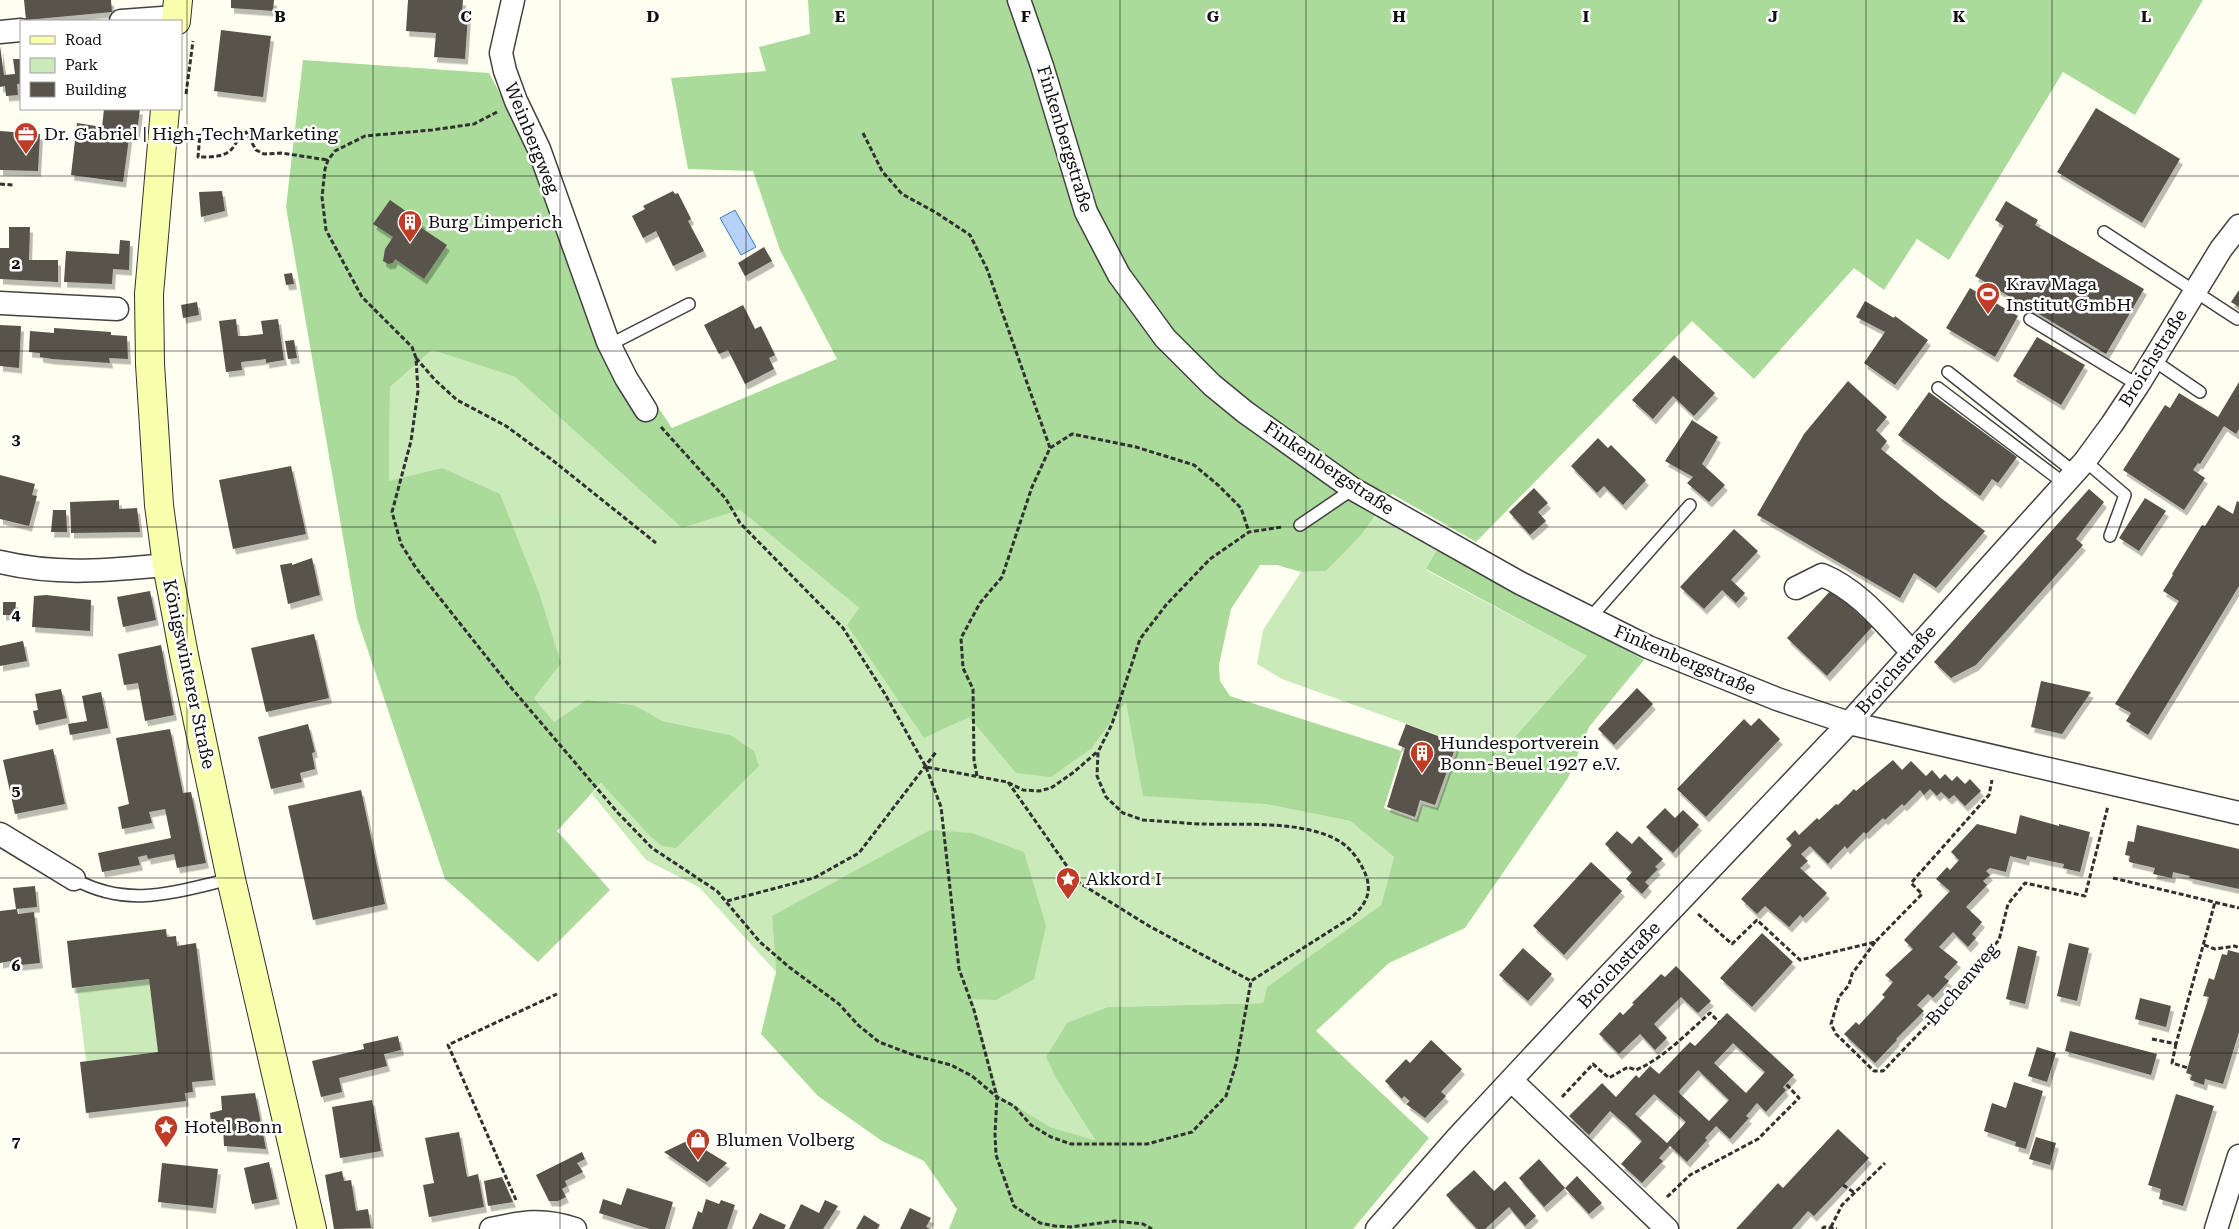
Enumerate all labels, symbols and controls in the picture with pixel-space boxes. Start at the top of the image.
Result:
text: B [274,7,286,26]
text: C [460,7,472,26]
text: D [647,7,660,26]
text: E [835,7,845,26]
text: F [1021,7,1031,26]
text: G [1207,7,1220,26]
text: H [1392,7,1406,26]
text: I [1583,7,1589,26]
text: J [1768,7,1778,26]
text: K [1953,7,1966,26]
text: L [2141,7,2151,26]
legend [20,20,182,110]
text: Road [65,31,102,49]
text: Park [65,56,99,74]
street label: Finkenbergstraße [1033,63,1098,215]
street label: Weinbergweg [501,79,565,197]
text: Building [65,81,127,99]
office icon: Dr. Gabriel | High-Tech Marketing [13,121,39,155]
place label: Dr. Gabriel | High-Tech Marketing [44,123,339,144]
building icon: Burg Limperich [397,209,423,243]
place label: Burg Limperich [428,211,563,232]
text: 2 [12,254,21,273]
place label: Krav Maga Institut GmbH [2006,273,2131,315]
sports icon: Krav Maga Institut GmbH [1975,281,2001,315]
street label: Broichstraße [2114,305,2191,410]
street label: Finkenbergstraße [1260,416,1398,519]
text: 3 [12,430,21,449]
street label: Königswinterer Straße [159,577,220,771]
text: 4 [12,605,21,624]
street label: Finkenbergstraße [1611,620,1759,699]
street label: Broichstraße [1851,621,1940,718]
place label: Hundesportverein Bonn-Beuel 1927 e.V. [1440,732,1620,774]
building icon: Hundesportverein Bonn-Beuel 1927 e.V. [1409,740,1435,774]
text: 5 [12,781,21,800]
place icon: Akkord I [1055,866,1081,900]
place label: Akkord I [1086,868,1162,889]
street label: Broichstraße [1573,917,1664,1012]
street label: Buchenweg [1921,938,2003,1029]
text: 6 [12,956,21,975]
place icon: Hotel Bonn [153,1114,179,1148]
place label: Hotel Bonn [184,1116,283,1137]
shop icon: Blumen Volberg [685,1127,711,1161]
place label: Blumen Volberg [716,1129,855,1150]
text: 7 [12,1132,21,1151]

